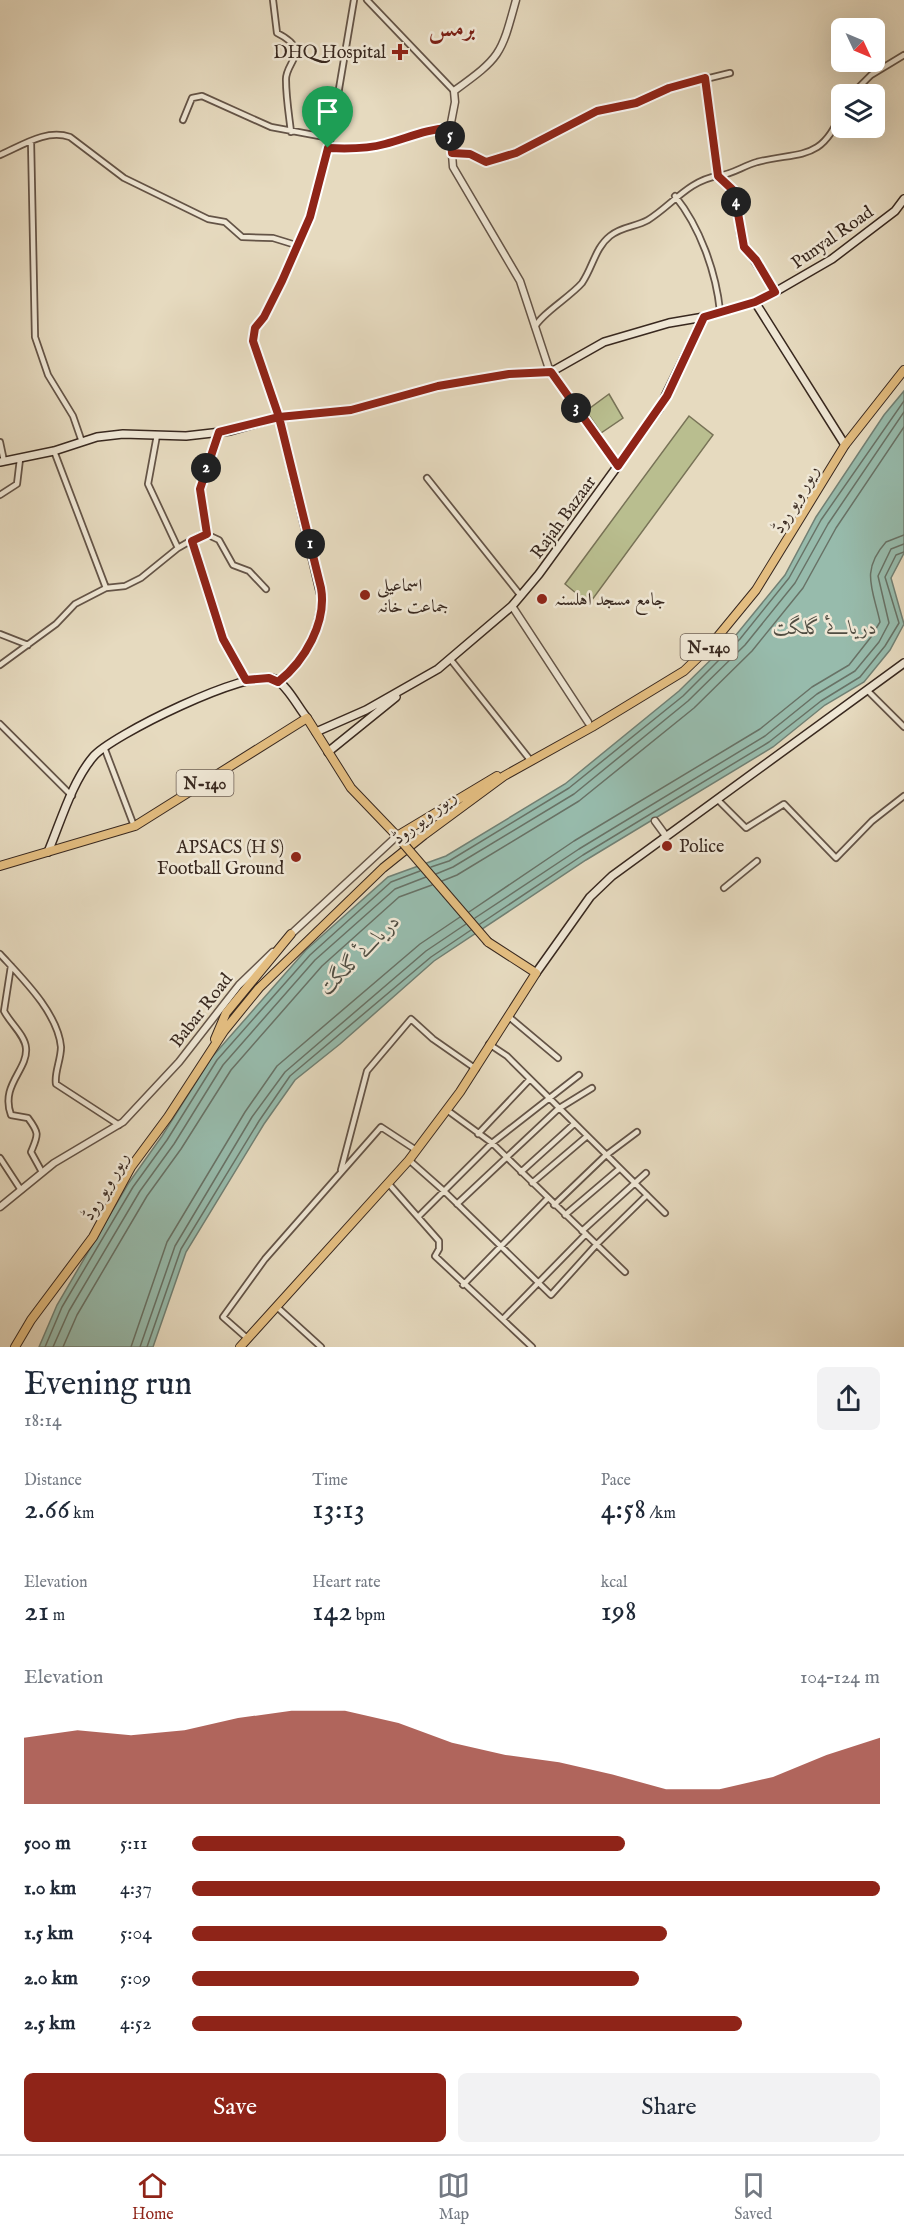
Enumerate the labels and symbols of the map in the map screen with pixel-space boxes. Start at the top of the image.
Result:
district label: برمس [429,14,476,45]
north arrow [831,18,885,72]
place label: DHQ Hospital [273,42,386,65]
marker: DHQ Hospital [391,43,409,61]
pin [302,86,353,148]
pin: 5 [435,121,465,151]
pin: 4 [721,187,751,217]
street label: Punyal Road [787,201,879,275]
pin: 3 [561,393,591,423]
pin: 2 [191,453,221,483]
street label: ریور ویو روڈ [767,461,825,538]
street label: Rajah Bazaar [526,472,602,564]
pin: 1 [295,529,325,559]
place label: اسماعیلی جماعت خانہ [377,575,448,619]
marker: اسماعیلی جماعت خانہ [358,588,372,602]
place label: جامع مسجد اہلسنہ [554,589,666,615]
marker: جامع مسجد اہلسنہ [535,592,549,606]
water label: دریائے گلگت [773,614,877,641]
road number: N-140 [680,634,738,660]
road number: N-140 [176,770,234,796]
street label: ریور ویو روڈ [388,786,462,851]
place label: Police [679,836,724,859]
place label: APSACS (H S) Football Ground [157,837,284,881]
marker: Police [660,839,674,853]
marker: APSACS (H S) Football Ground [289,850,303,864]
water label: دریائے گلگت [313,908,406,1001]
street label: Babar Road [166,969,239,1053]
street label: ریور ویو روڈ [77,1148,135,1225]

